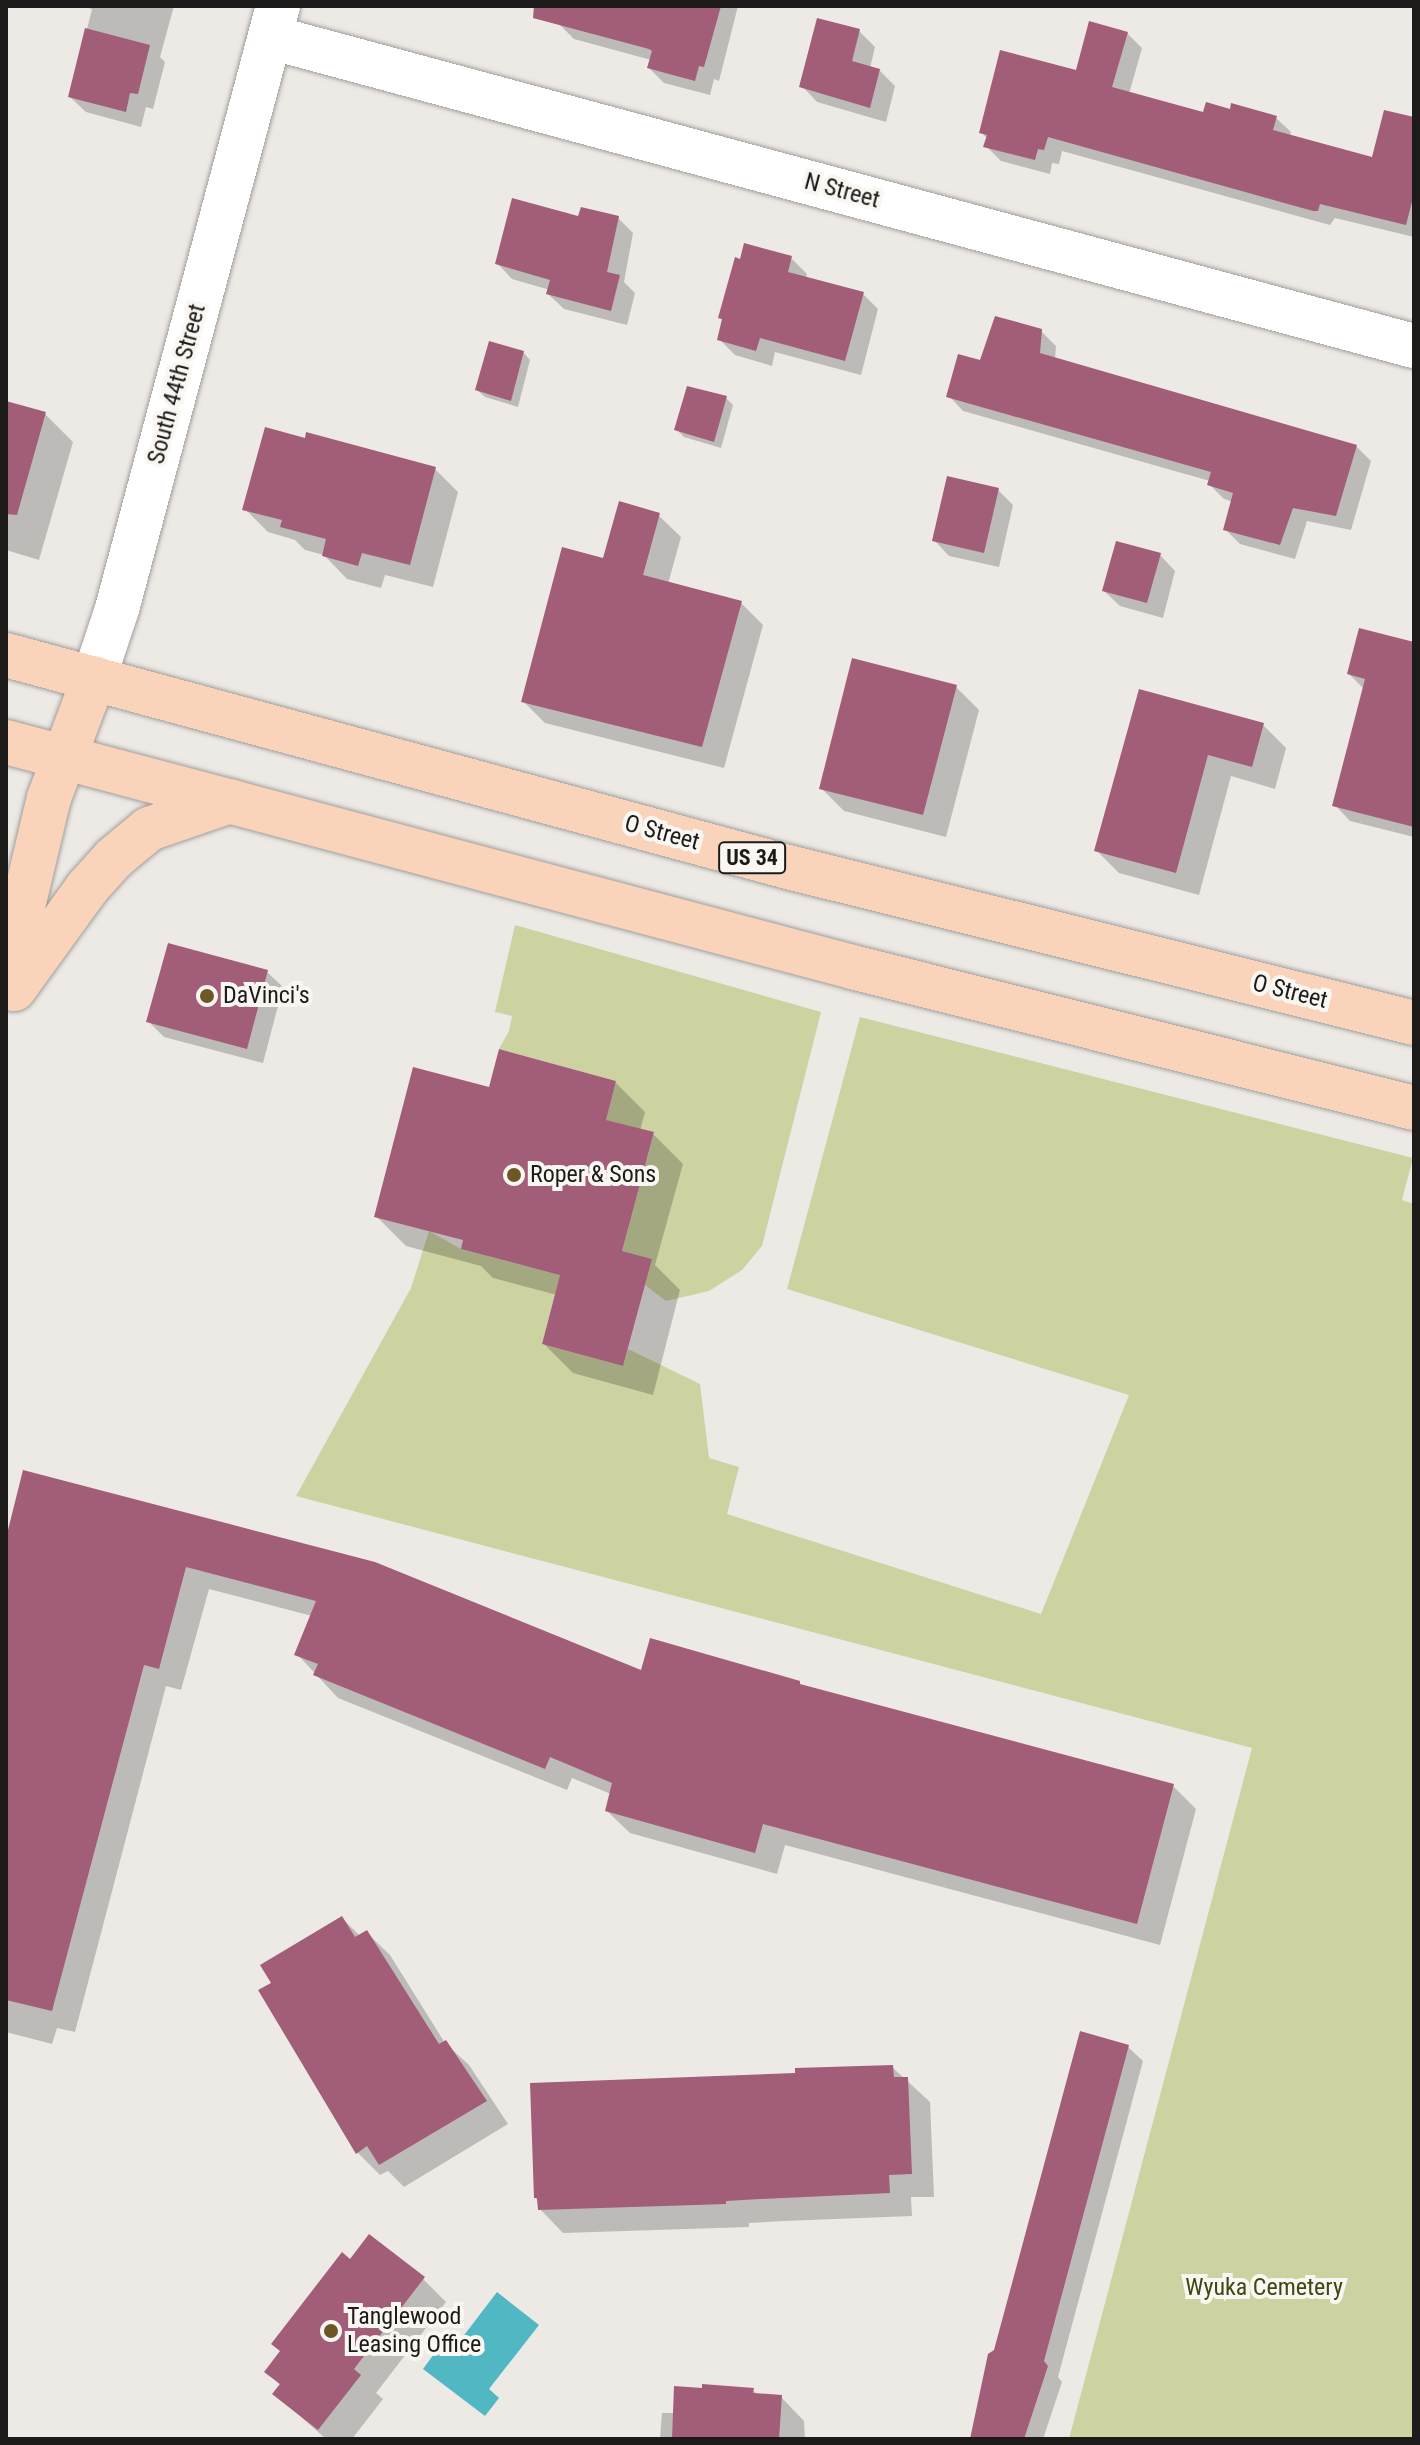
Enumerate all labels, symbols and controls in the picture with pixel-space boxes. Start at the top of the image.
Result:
street label: N Street [801,167,883,215]
street label: South 44th Street [142,301,212,467]
street label: O Street [621,809,703,857]
road number: US 34 [718,840,786,876]
street label: O Street [1250,969,1330,1015]
place label: DaVinci's [223,982,310,1010]
marker: DaVinci's [198,987,216,1005]
place label: Roper & Sons [530,1161,656,1189]
marker: Roper & Sons [505,1166,523,1184]
park label: Wyuka Cemetery [1185,2274,1343,2302]
place label: Tanglewood Leasing Office [347,2303,481,2359]
marker: Tanglewood Leasing Office [322,2322,340,2340]

